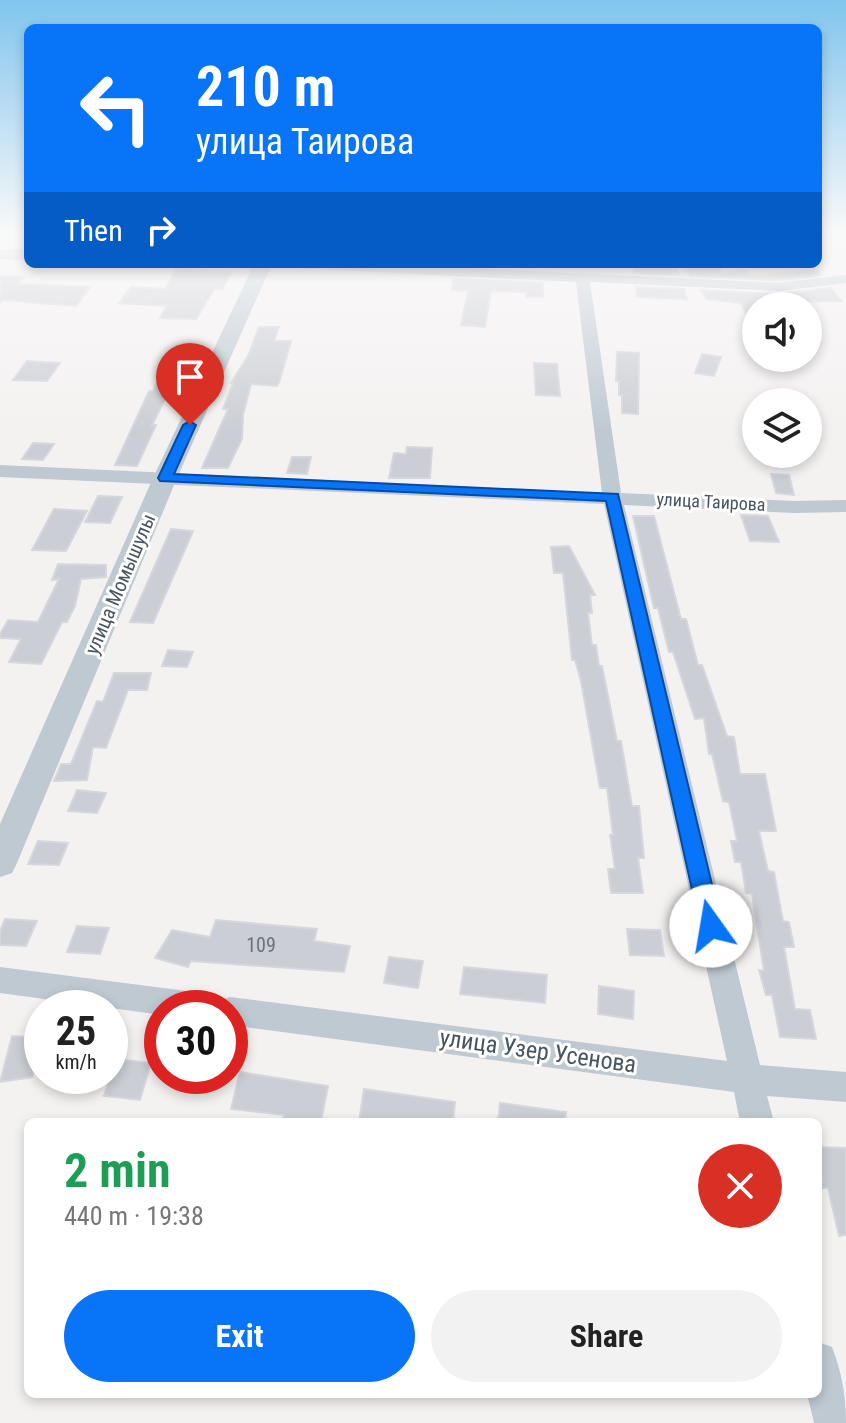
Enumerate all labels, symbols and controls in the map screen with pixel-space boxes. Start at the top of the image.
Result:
text: 210 m [196,54,335,120]
icon: left [64,56,168,160]
text: улица Таирова [196,121,414,163]
icon: right [139,208,183,252]
text: Then [64,213,123,248]
map controls [742,292,822,468]
button: sound [742,292,822,372]
pin [156,343,224,425]
icon: arrive [168,355,212,399]
button: layers [742,388,822,468]
street label: улица Таирова [656,488,766,515]
street label: улица Момышулы [80,510,160,658]
position arrow [669,884,753,968]
house number: 109 [246,933,276,957]
speed limit sign: 30 [144,990,248,1094]
text: 25 [56,1008,96,1055]
street label: улица Узер Усенова [438,1023,638,1079]
text: km/h [55,1050,97,1074]
text: 2 min [64,1142,171,1199]
button: close [698,1144,782,1228]
text: 440 m · 19:38 [64,1201,204,1231]
button: Exit [64,1290,415,1382]
button: Share [431,1290,782,1382]

